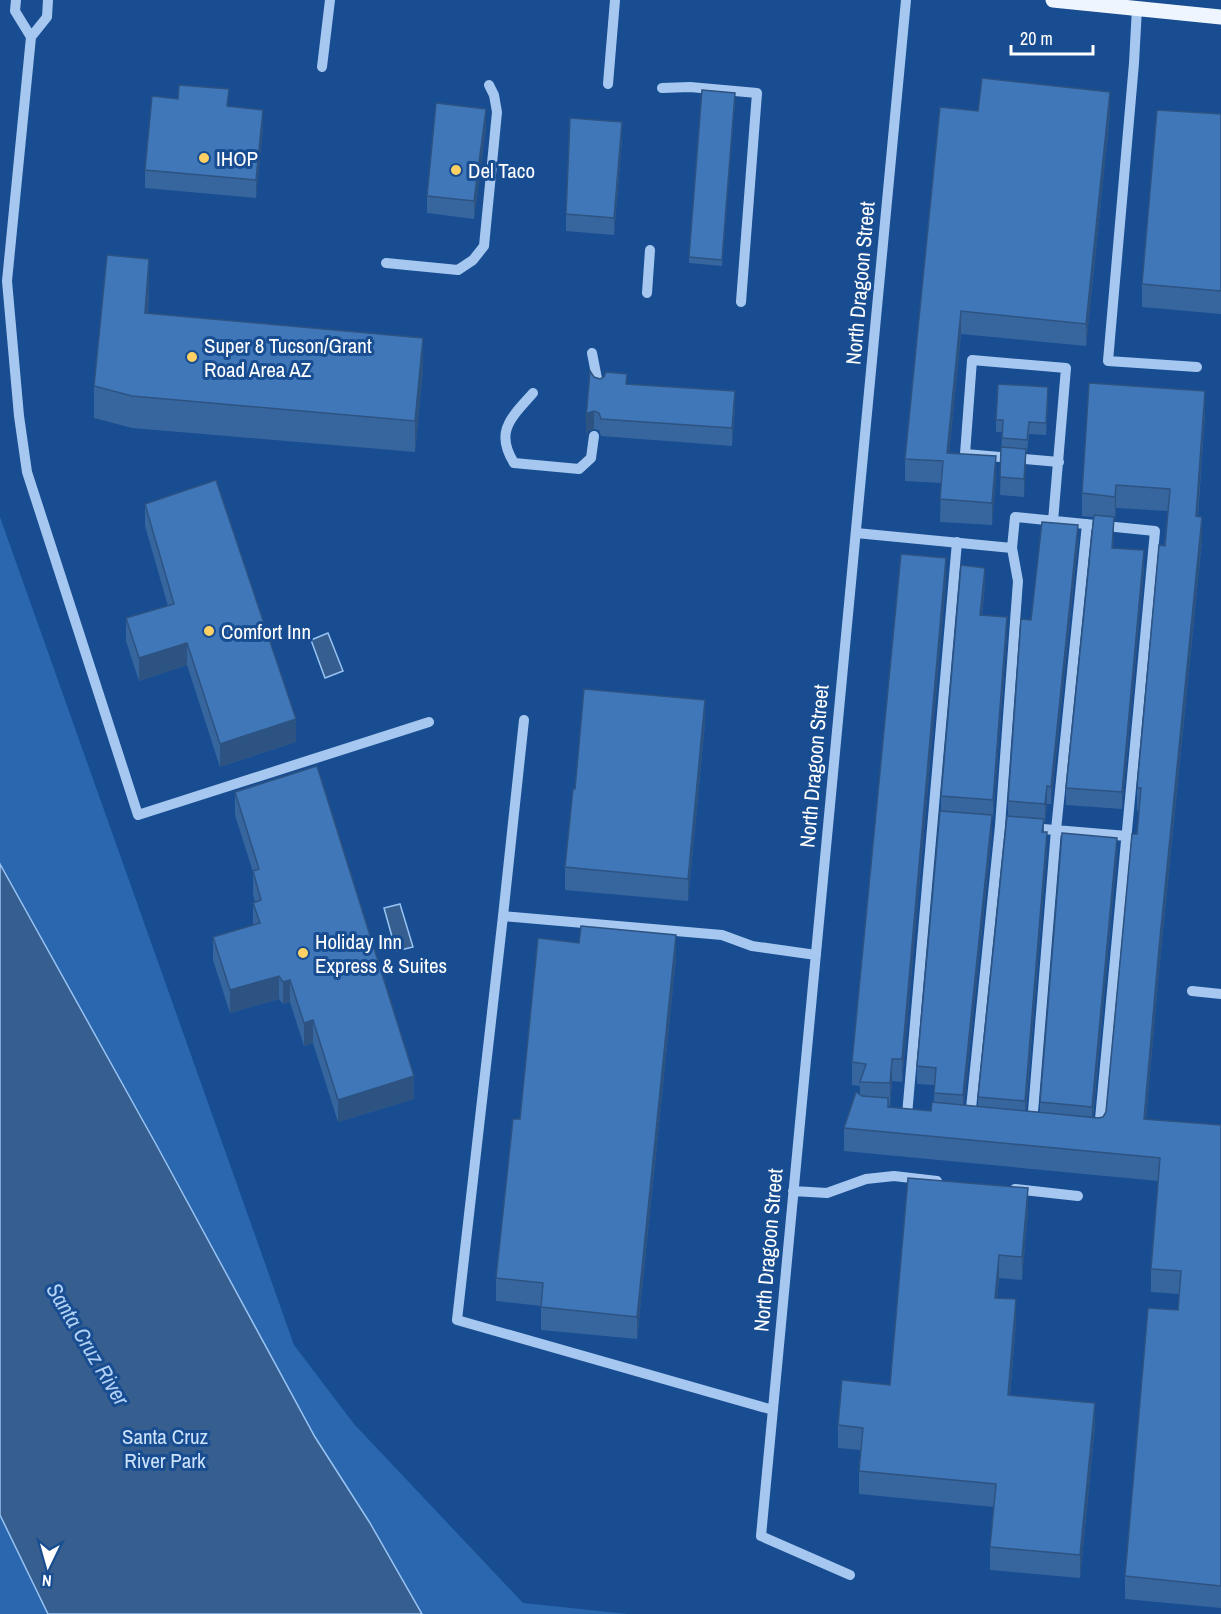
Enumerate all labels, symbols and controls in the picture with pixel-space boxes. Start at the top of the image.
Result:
scale bar [1011,18,1094,56]
text: 20 m [1020,26,1053,51]
place label: IHOP [216,144,258,173]
marker: IHOP [197,151,211,165]
place label: Del Taco [468,156,535,185]
marker: Del Taco [449,163,463,177]
street label: North Dragoon Street [838,200,882,366]
place label: Super 8 Tucson/Grant Road Area AZ [204,331,372,384]
marker: Super 8 Tucson/Grant Road Area AZ [185,350,199,364]
place label: Comfort Inn [221,617,311,646]
marker: Comfort Inn [202,624,216,638]
street label: North Dragoon Street [792,683,836,849]
place label: Holiday Inn Express & Suites [315,927,447,980]
marker: Holiday Inn Express & Suites [296,946,310,960]
street label: North Dragoon Street [746,1167,790,1333]
water label: Santa Cruz River [40,1277,137,1412]
park label: Santa Cruz River Park [122,1422,208,1475]
north arrow [18,1536,78,1596]
text: N [41,1570,52,1592]

